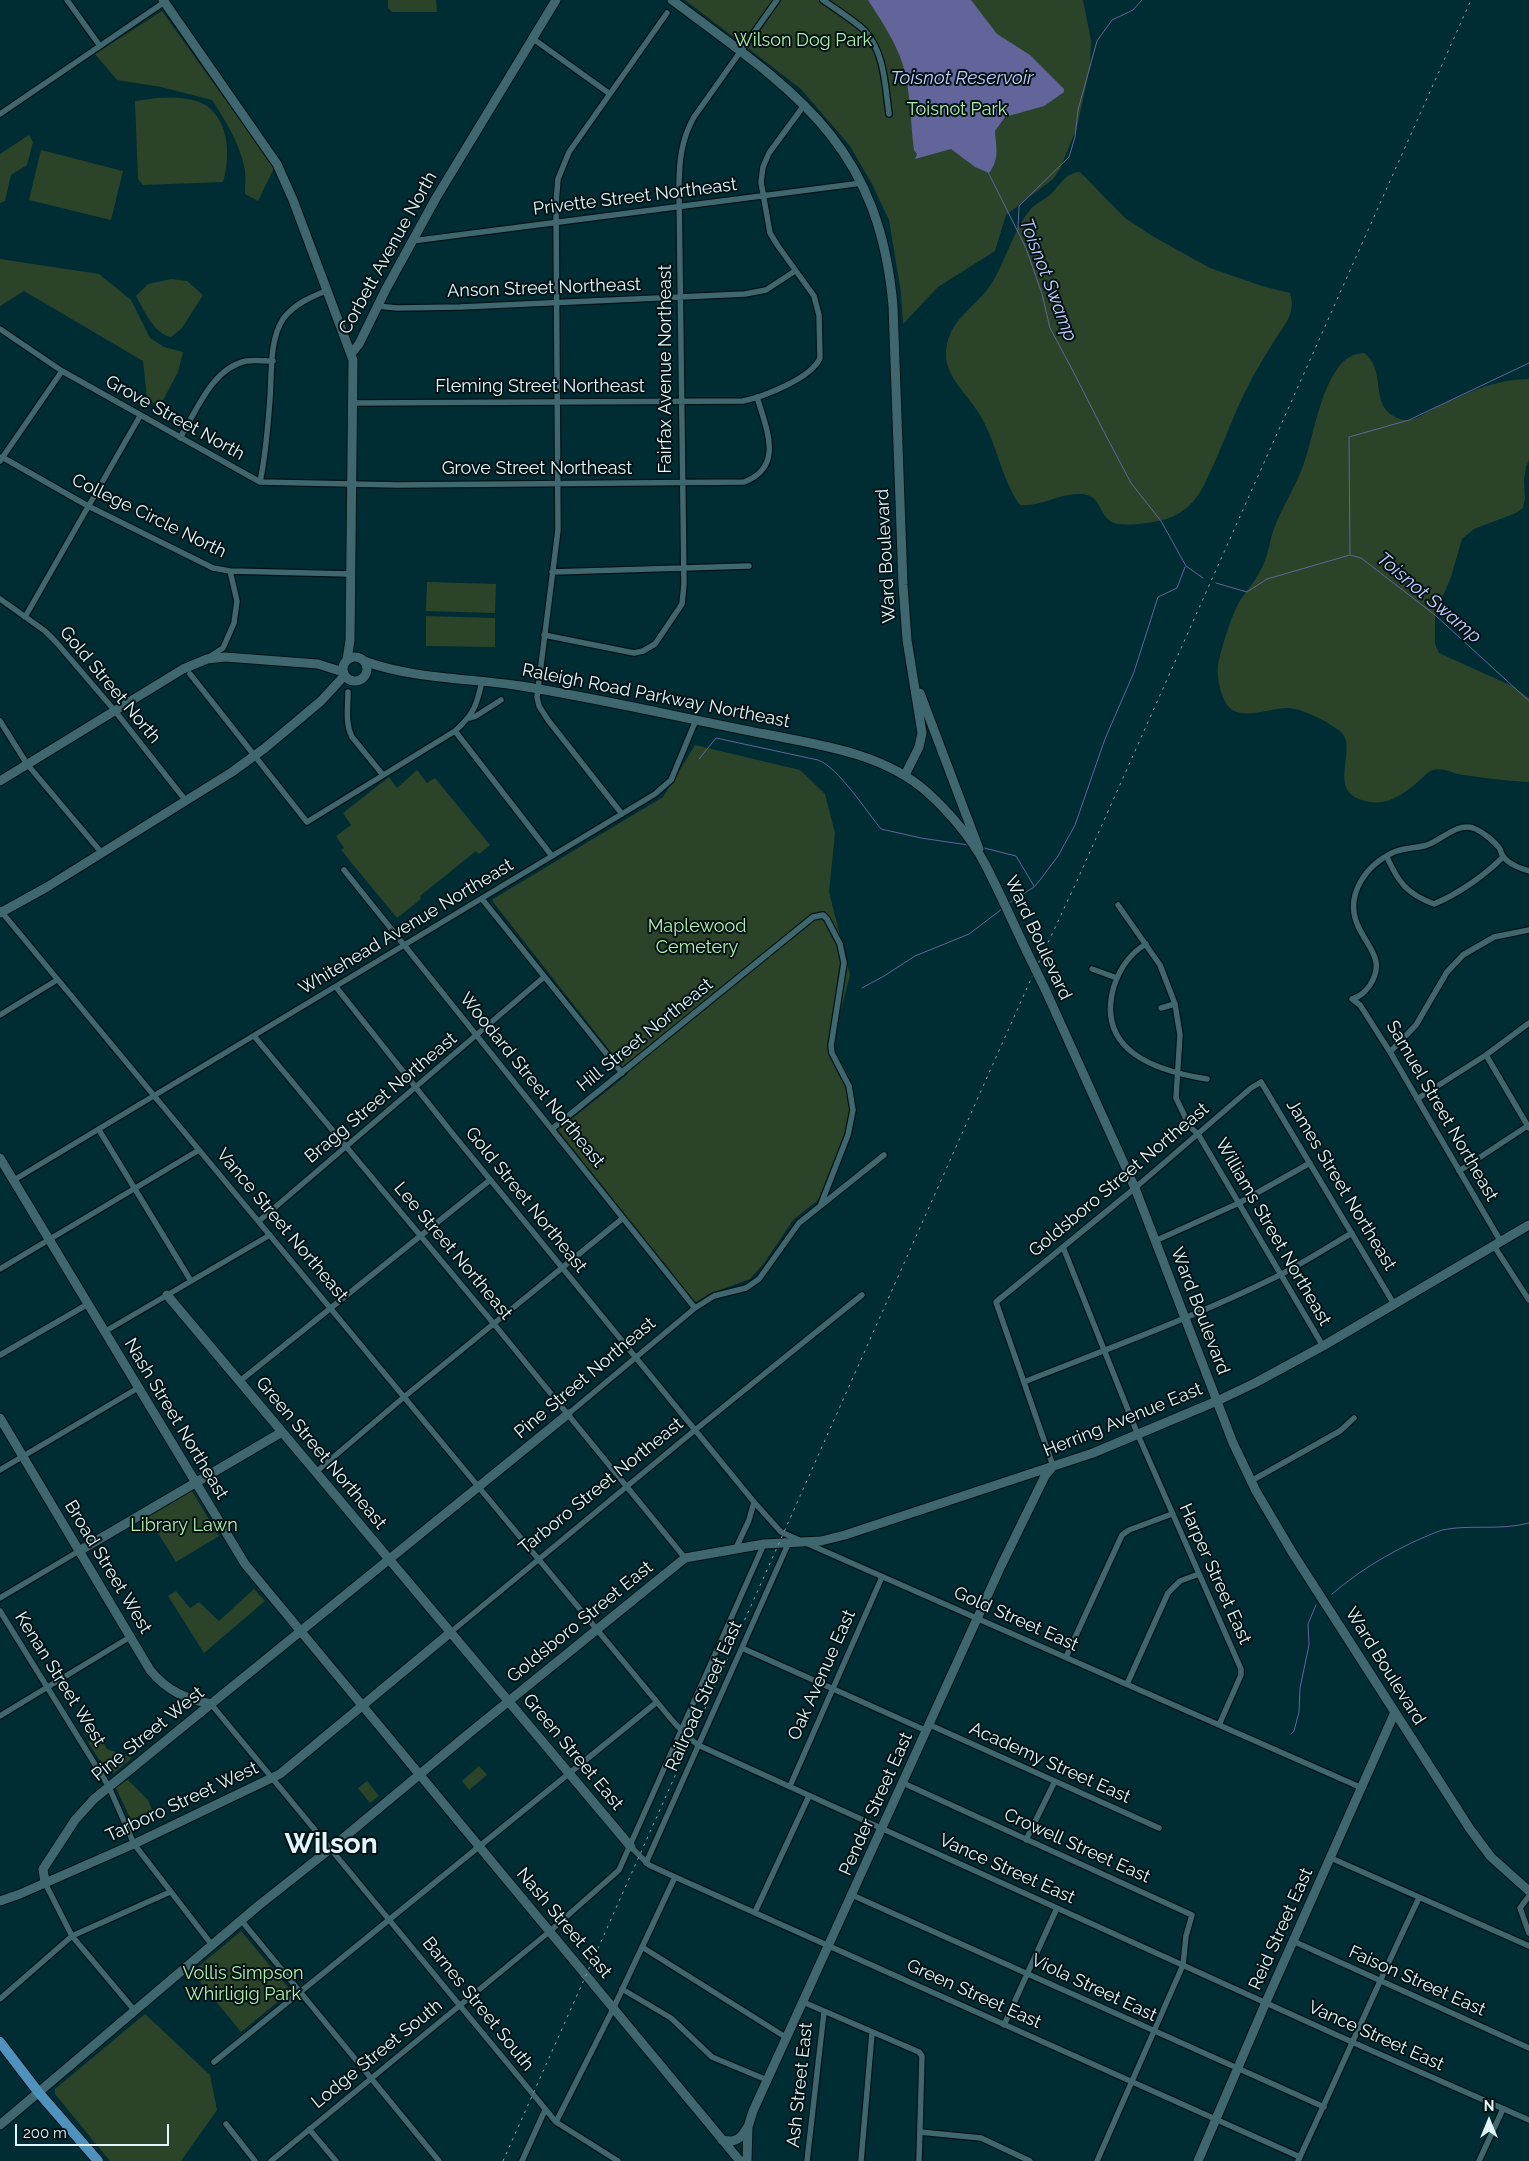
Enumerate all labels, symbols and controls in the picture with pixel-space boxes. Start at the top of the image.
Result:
park label: Wilson Dog Park [734,30,872,52]
water label: Toisnot Reservoir [890,67,1034,89]
park label: Toisnot Park [907,99,1007,121]
street label: Corbett Avenue North [334,168,442,338]
street label: Privette Street Northeast [532,174,738,220]
water label: Toisnot Swamp [1014,215,1082,345]
street label: Fairfax Avenue Northeast [655,265,677,473]
street label: Anson Street Northeast [447,274,641,302]
street label: Grove Street North [102,371,248,465]
street label: Fleming Street Northeast [435,376,645,398]
street label: Grove Street Northeast [442,458,632,480]
street label: College Circle North [68,469,230,563]
street label: Ward Boulevard [872,488,900,624]
water label: Toisnot Swamp [1372,548,1486,648]
street label: Gold Street North [55,622,165,748]
street label: Raleigh Road Parkway Northeast [520,659,792,733]
street label: Whitehead Avenue Northeast [295,854,517,1000]
street label: Ward Boulevard [1000,872,1076,1004]
park label: Maplewood Cemetery [648,916,746,959]
street label: Hill Street Northeast [573,974,717,1096]
street label: Woodard Street Northeast [455,988,609,1172]
street label: Samuel Street Northeast [1381,1017,1503,1205]
street label: Bragg Street Northeast [301,1028,461,1168]
street label: James Street Northeast [1281,1096,1401,1274]
street label: Goldsboro Street Northeast [1025,1098,1213,1262]
street label: Gold Street Northeast [461,1123,591,1277]
street label: Williams Street Northeast [1210,1134,1336,1330]
street label: Vance Street Northeast [212,1144,352,1306]
street label: Lee Street Northeast [389,1178,517,1324]
street label: Ward Boulevard [1166,1244,1234,1378]
street label: Pine Street Northeast [510,1313,660,1443]
street label: Nash Street Northeast [119,1334,233,1504]
street label: Green Street Northeast [251,1373,391,1533]
street label: Herring Avenue East [1040,1378,1206,1462]
street label: Tarboro Street Northeast [514,1413,688,1559]
street label: Broad Street West [60,1496,156,1638]
street label: Harper Street East [1174,1500,1256,1648]
park label: Library Lawn [130,1515,238,1537]
street label: Goldsboro Street East [503,1557,657,1687]
street label: Gold Street East [950,1582,1082,1656]
street label: Ward Boulevard [1340,1603,1430,1729]
street label: Oak Avenue East [784,1606,860,1744]
street label: Kenan Street West [10,1608,110,1750]
street label: Railroad Street East [661,1617,747,1775]
street label: Pine Street West [88,1682,208,1786]
street label: Green Street East [518,1689,628,1815]
street label: Academy Street East [966,1718,1134,1808]
street label: Pender Street East [835,1729,917,1879]
street label: Tarboro Street West [102,1757,262,1847]
street label: Crowell Street East [1000,1804,1154,1888]
district label: Wilson [284,1828,378,1862]
street label: Vance Street East [936,1829,1078,1909]
street label: Nash Street East [512,1863,616,1983]
street label: Reid Street East [1244,1864,1318,1994]
street label: Barnes Street South [417,1933,539,2075]
street label: Faison Street East [1345,1941,1489,2021]
street label: Viola Street East [1028,1949,1160,2027]
street label: Green Street East [903,1955,1045,2033]
park label: Vollis Simpson Whirligig Park [182,1963,304,2006]
street label: Lodge Street South [307,1995,447,2113]
street label: Vance Street East [1305,1996,1447,2076]
street label: Ash Street East [783,2021,817,2149]
north arrow [1464,2096,1514,2146]
text: N [1484,2098,1494,2114]
scale bar [18,2114,171,2146]
text: 200 m [23,2124,67,2142]

